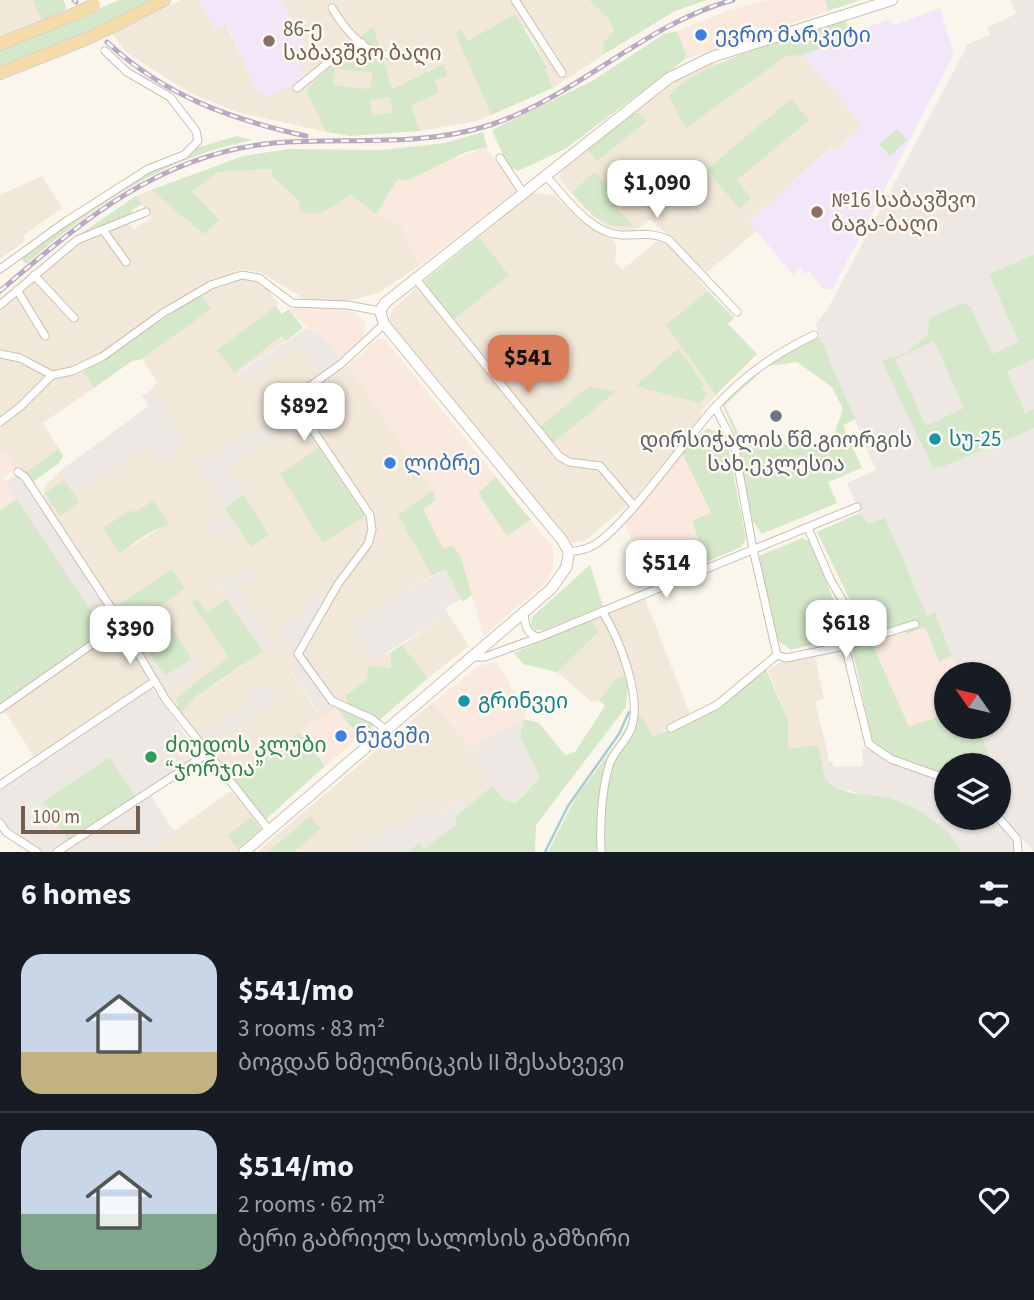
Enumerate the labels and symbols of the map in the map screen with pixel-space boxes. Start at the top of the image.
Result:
place label: 86-ე საბავშვო ბაღი [283,14,442,68]
place label: ევრო მარკეტი [715,20,871,50]
marker: ევრო მარკეტი [693,27,709,43]
marker: 86-ე საბავშვო ბაღი [261,33,277,49]
pin: $1,090 [600,160,714,220]
place label: №16 საბავშვო ბაგა-ბაღი [831,185,976,239]
marker: №16 საბავშვო ბაგა-ბაღი [809,204,825,220]
pin: $541 [487,336,569,395]
pin: $892 [263,384,345,443]
marker: დირსიჭალის წმ.გიორგის სახ.ეკლესია [768,408,784,424]
place label: სუ-25 [949,424,1001,454]
place label: დირსიჭალის წმ.გიორგის სახ.ეკლესია [640,425,912,479]
marker: სუ-25 [927,431,943,447]
place label: ლიბრე [404,448,481,478]
marker: ლიბრე [382,455,398,471]
pin: $514 [625,540,707,600]
pin: $618 [805,600,887,660]
pin: $390 [89,606,171,666]
north arrow [934,662,1012,738]
place label: გრინვეი [478,686,568,716]
marker: გრინვეი [456,693,472,709]
place label: ნუგეში [355,721,430,751]
marker: ნუგეში [333,728,349,744]
place label: ძიუდოს კლუბი “ჯორჯია” [165,730,327,784]
marker: ძიუდოს კლუბი “ჯორჯია” [143,749,159,765]
scale bar [21,803,140,835]

